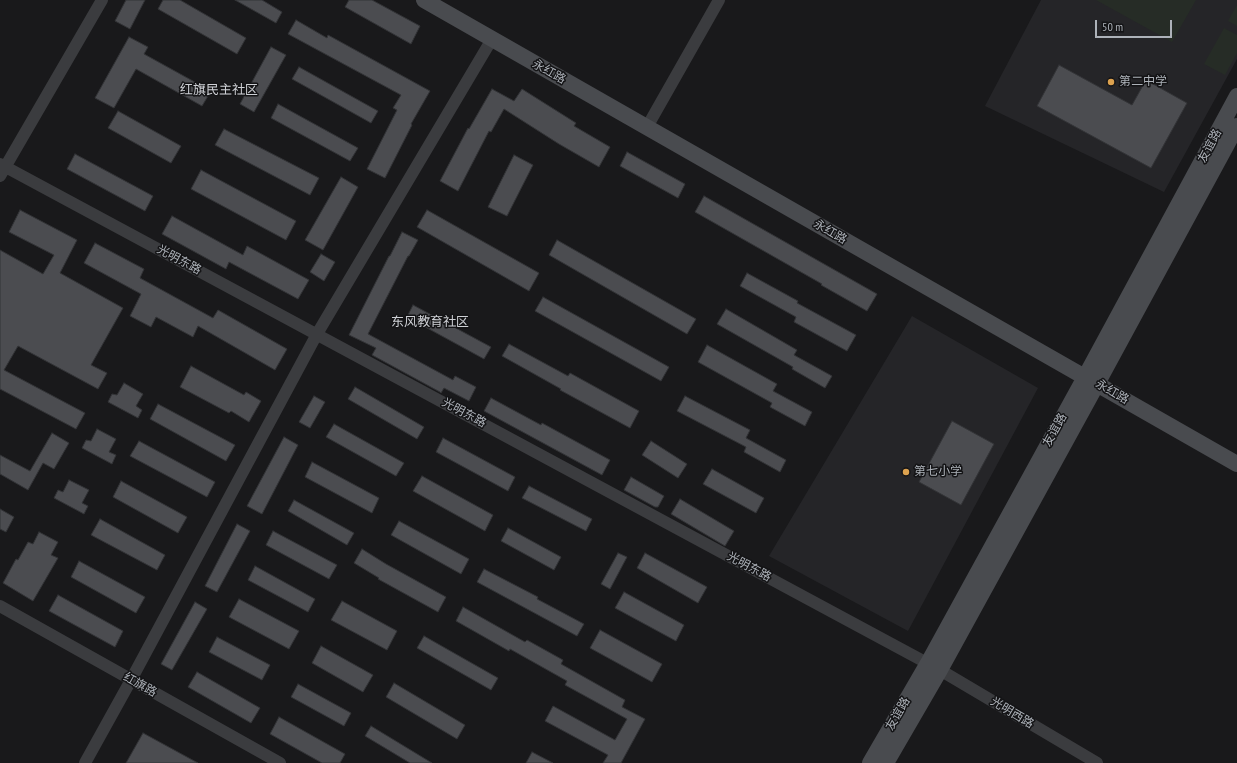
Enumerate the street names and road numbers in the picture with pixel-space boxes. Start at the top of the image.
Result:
street label: 永红路 [530,57,568,87]
street label: 友谊路 [1195,127,1225,165]
street label: 永红路 [811,217,849,247]
street label: 光明东路 [154,242,204,278]
street label: 永红路 [1093,377,1131,407]
street label: 光明东路 [439,395,489,431]
street label: 友谊路 [1040,411,1070,449]
street label: 光明东路 [724,549,774,585]
street label: 红旗路 [121,670,159,700]
street label: 光明西路 [988,694,1036,732]
street label: 友谊路 [883,695,913,733]

